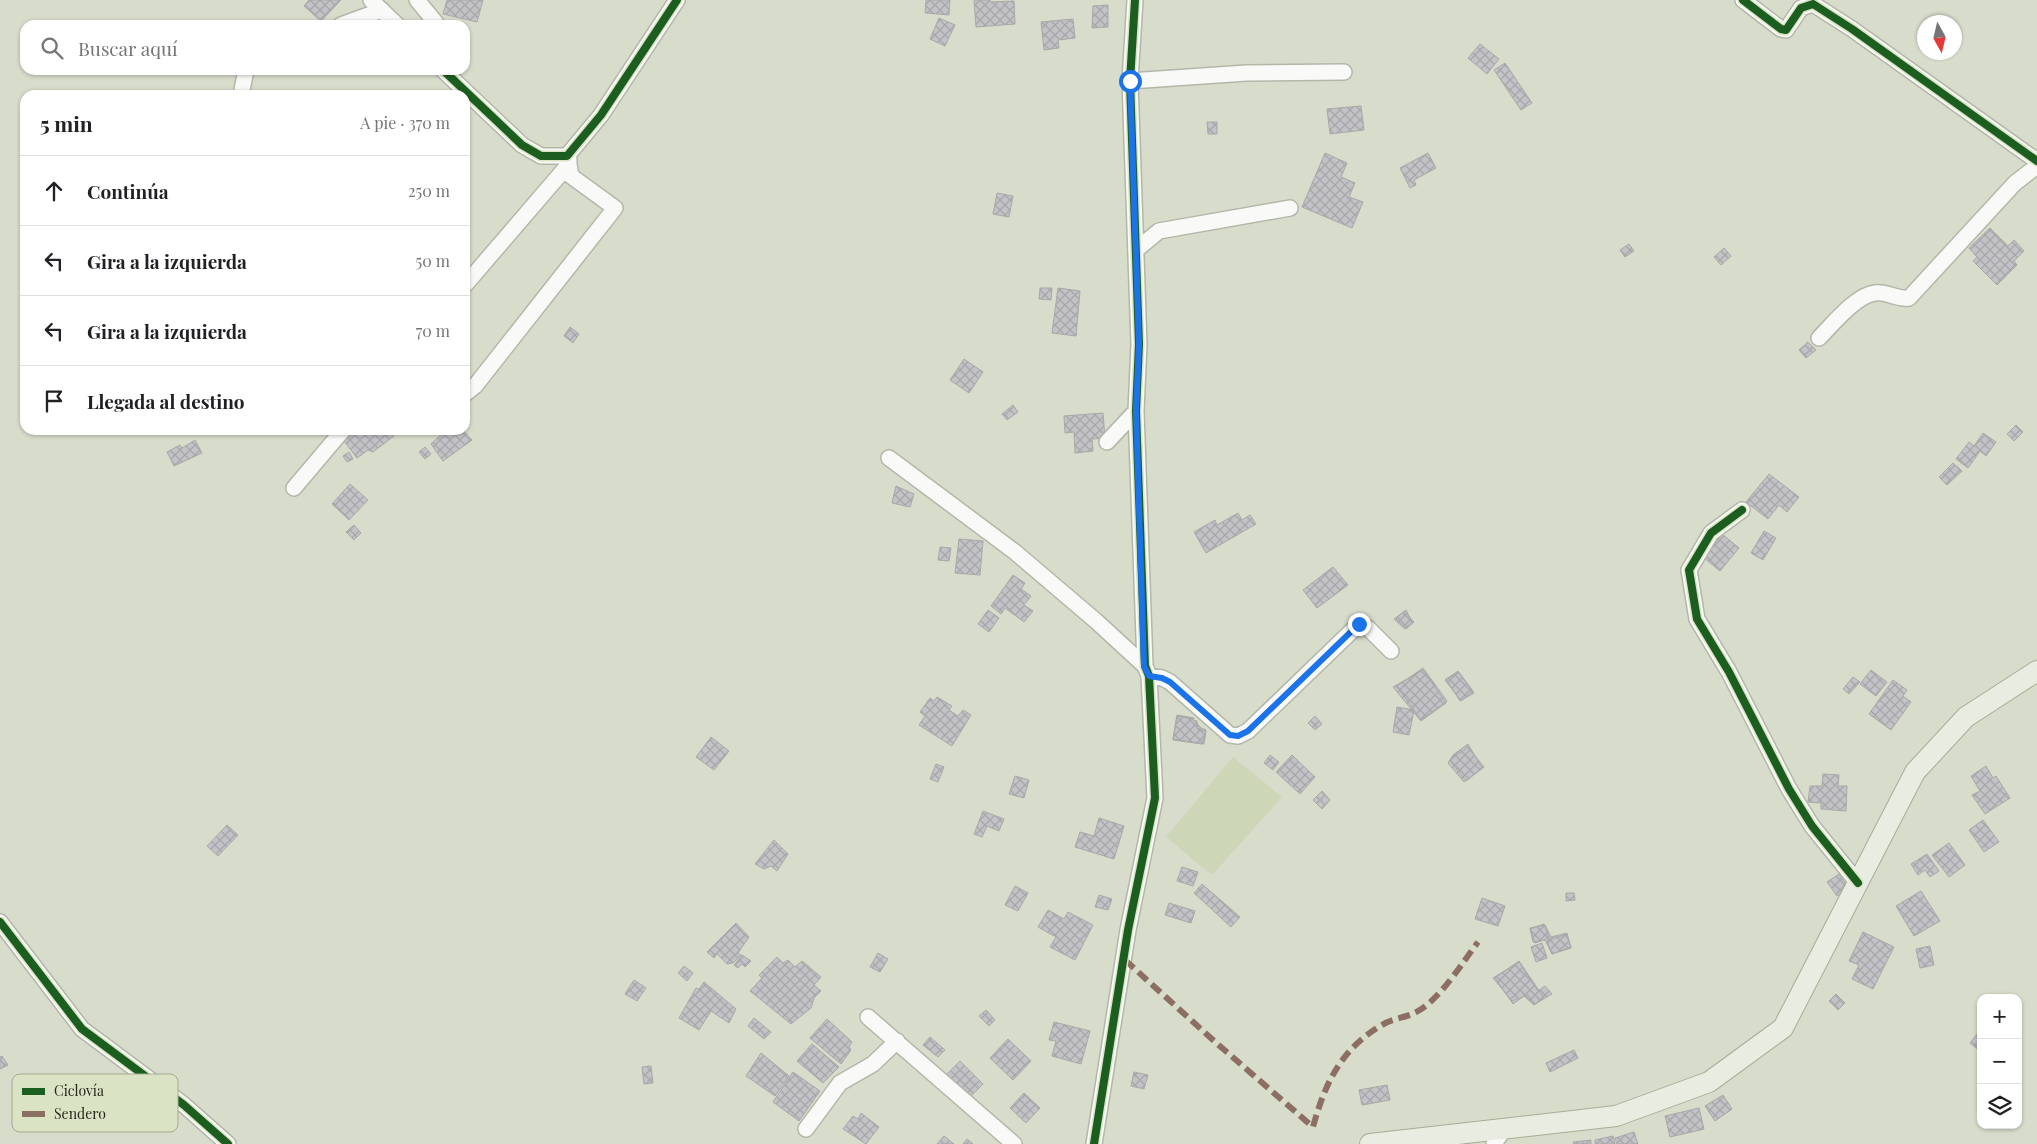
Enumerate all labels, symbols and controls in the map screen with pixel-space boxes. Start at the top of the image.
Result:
north arrow [1917,15,1962,60]
search box [20,20,470,75]
icon: search [38,34,66,62]
text: Buscar aquí [78,35,178,61]
route start [1119,70,1142,93]
text: 5 min [40,109,93,137]
text: A pie · 370 m [360,112,450,133]
icon: ahead [40,177,68,205]
text: Continúa [87,178,169,204]
text: 250 m [408,180,450,201]
icon: left [40,247,68,275]
text: Gira a la izquierda [87,248,247,274]
text: 50 m [416,250,450,271]
icon: left [40,317,68,345]
text: Gira a la izquierda [87,318,247,344]
text: 70 m [416,320,450,341]
icon: arrive [40,387,68,415]
text: Llegada al destino [87,388,245,414]
route end [1348,613,1371,636]
map controls [1977,994,2022,1129]
button: + [1977,994,2022,1039]
button: − [1977,1039,2022,1084]
legend [12,1074,178,1132]
text: Ciclovía [54,1081,104,1100]
button: layers [1977,1084,2022,1129]
text: Sendero [54,1104,106,1123]

